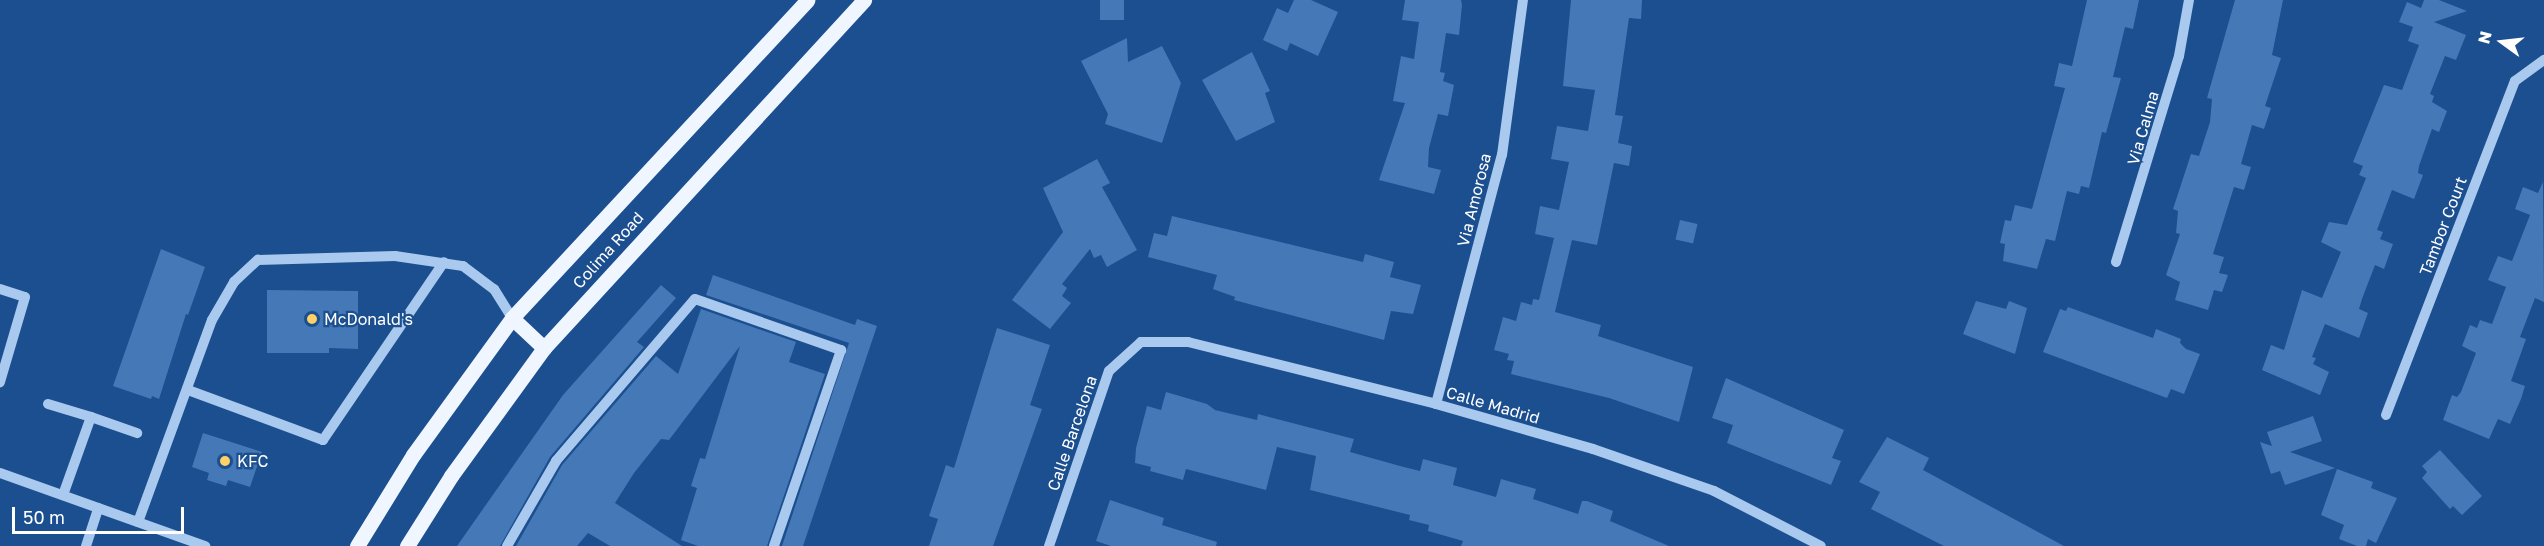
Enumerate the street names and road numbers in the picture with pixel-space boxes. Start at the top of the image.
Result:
street label: Via Calma [2123,89,2163,167]
street label: Via Amorosa [1453,151,1495,249]
street label: Tambor Court [2415,174,2471,278]
street label: Colima Road [569,208,647,292]
street label: Calle Barcelona [1043,373,1101,493]
street label: Calle Madrid [1444,383,1542,427]

